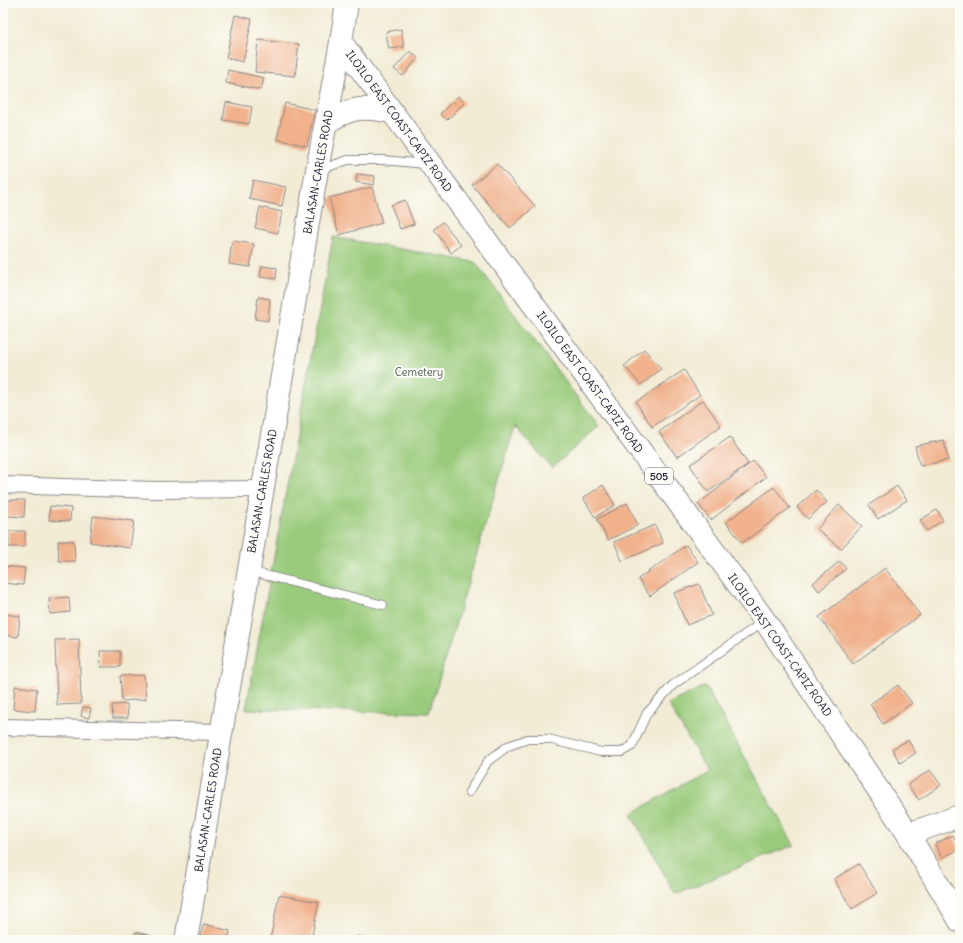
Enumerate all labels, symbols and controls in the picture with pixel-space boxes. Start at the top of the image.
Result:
street label: ILOILO EAST COAST-CAPIZ ROAD [343,47,455,195]
street label: BALASAN-CARLES ROAD [300,109,336,235]
street label: ILOILO EAST COAST-CAPIZ ROAD [534,308,646,456]
park label: Cemetery [395,365,443,379]
street label: BALASAN-CARLES ROAD [244,428,280,554]
road number: 505 [645,468,673,484]
street label: ILOILO EAST COAST-CAPIZ ROAD [725,571,835,719]
street label: BALASAN-CARLES ROAD [191,747,225,873]

